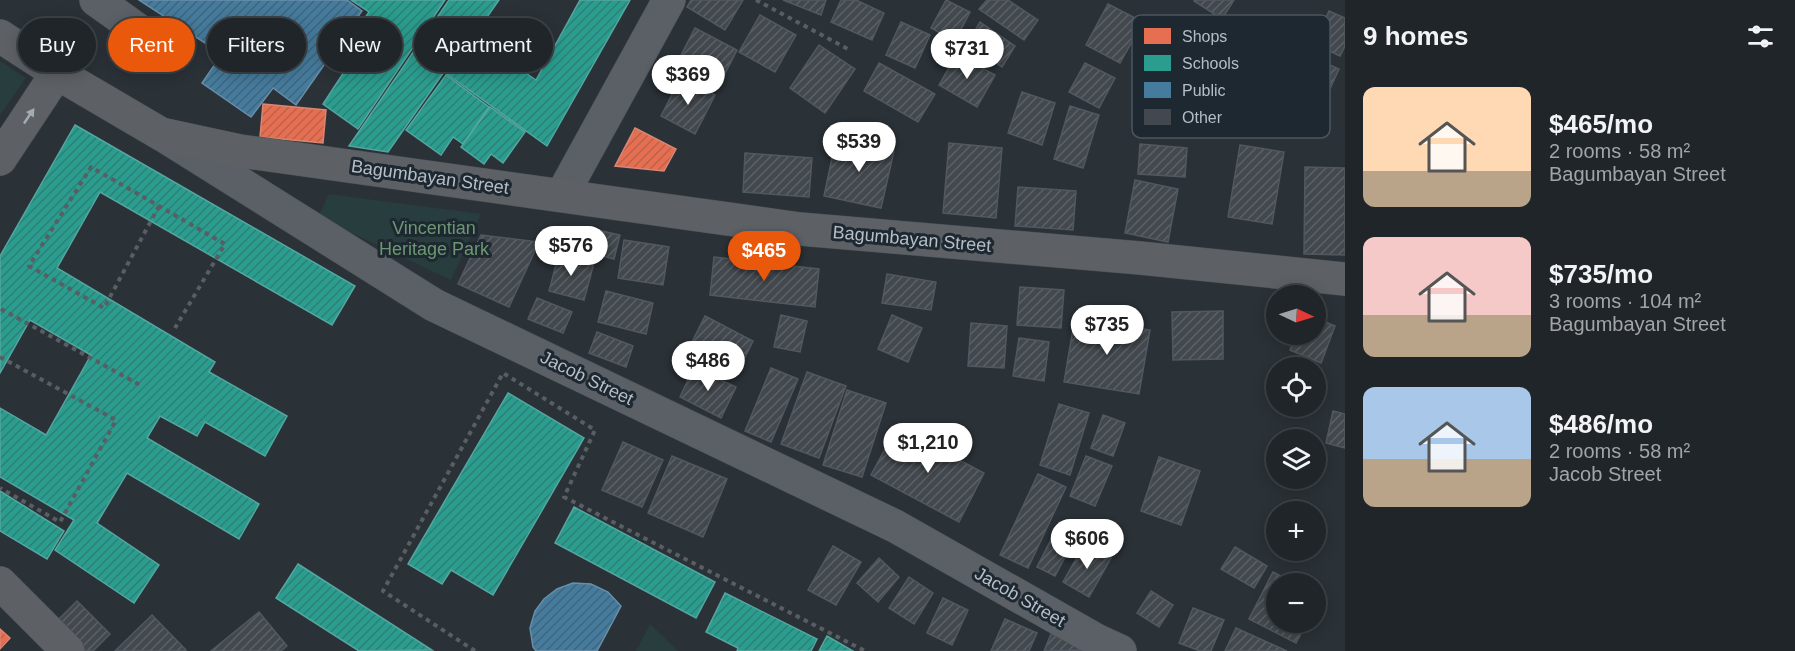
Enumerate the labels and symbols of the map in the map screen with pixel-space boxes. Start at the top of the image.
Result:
legend [1132,15,1330,138]
text: Shops [1182,28,1227,45]
pin: $731 [931,29,1003,80]
pin: $369 [652,55,724,106]
text: Schools [1182,55,1239,72]
text: Public [1182,82,1226,99]
one-way arrow [23,108,34,124]
text: Other [1182,109,1223,126]
pin: $539 [823,122,895,173]
street label: Bagumbayan Street [350,156,510,198]
park label: Vincentian Heritage Park [379,218,490,259]
street label: Bagumbayan Street [832,222,992,256]
pin: $576 [535,226,607,277]
pin: $465 [728,231,800,282]
north arrow [1266,285,1326,345]
pin: $735 [1071,305,1143,356]
pin: $486 [672,341,744,392]
street label: Jacob Street [537,347,637,409]
pin: $1,210 [879,423,977,474]
pin: $606 [1051,519,1123,570]
street label: Jacob Street [971,563,1069,631]

